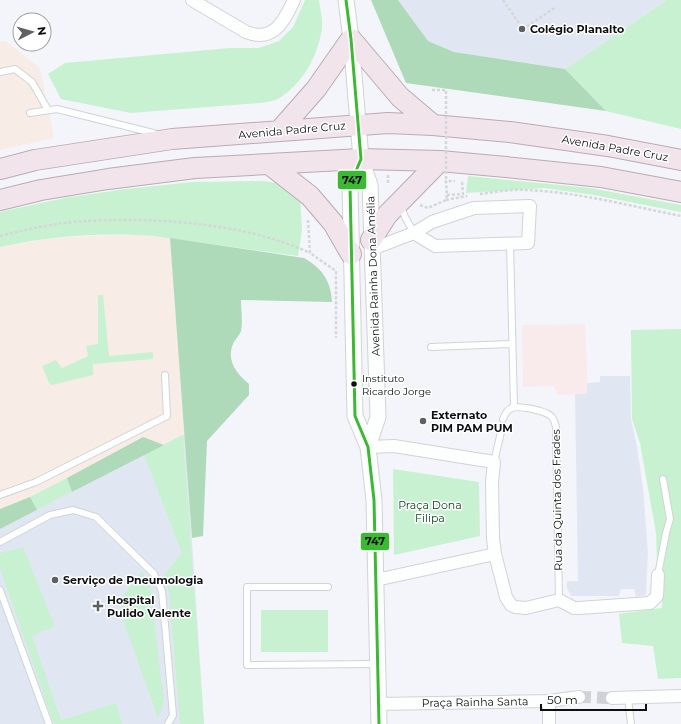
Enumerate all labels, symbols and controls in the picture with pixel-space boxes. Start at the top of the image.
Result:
north arrow [12,12,52,52]
place label: Colégio Planalto [530,22,624,36]
marker: Colégio Planalto [517,24,527,34]
text: N [35,26,49,36]
street label: Avenida Padre Cruz [238,118,347,142]
street label: Avenida Padre Cruz [561,132,670,164]
line badge: 747 [337,170,367,190]
text: 747 [342,173,362,187]
street label: Avenida Rainha Dona Amélia [363,196,383,356]
place label: Instituto Ricardo Jorge [362,372,431,398]
marker: Instituto Ricardo Jorge [349,379,359,389]
place label: Externato PIM PAM PUM [431,408,513,435]
marker: Externato PIM PAM PUM [418,416,428,426]
street label: Rua da Quinta dos Frades [549,428,565,571]
park label: Praça Dona Filipa [398,498,462,525]
line badge: 747 [360,532,390,551]
text: 747 [365,534,385,548]
place label: Serviço de Pneumologia [63,573,204,587]
marker: Serviço de Pneumologia [50,575,60,585]
place label: Hospital Pulido Valente [107,593,191,620]
marker: Hospital Pulido Valente [92,600,104,612]
scale bar [541,686,646,712]
text: 50 m [547,692,578,707]
street label: Praça Rainha Santa [422,694,528,710]

